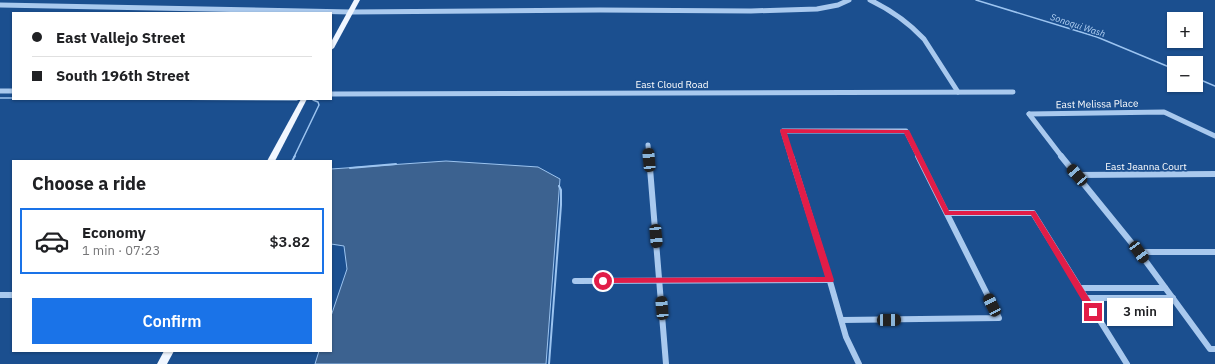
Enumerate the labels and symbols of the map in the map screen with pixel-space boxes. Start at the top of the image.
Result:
water label: Sonoqui Wash [1049,11,1107,39]
street label: East Cloud Road [635,78,709,91]
street label: East Melissa Place [1056,97,1139,111]
car [642,148,656,172]
street label: East Jeanna Court [1105,160,1187,173]
car [1065,162,1089,188]
car [649,224,663,248]
car [1127,239,1151,265]
route start [594,272,612,290]
car [981,292,1003,318]
car [655,296,669,320]
callout: 3 min [1107,298,1173,326]
route end [1084,303,1102,321]
car [877,314,901,326]

